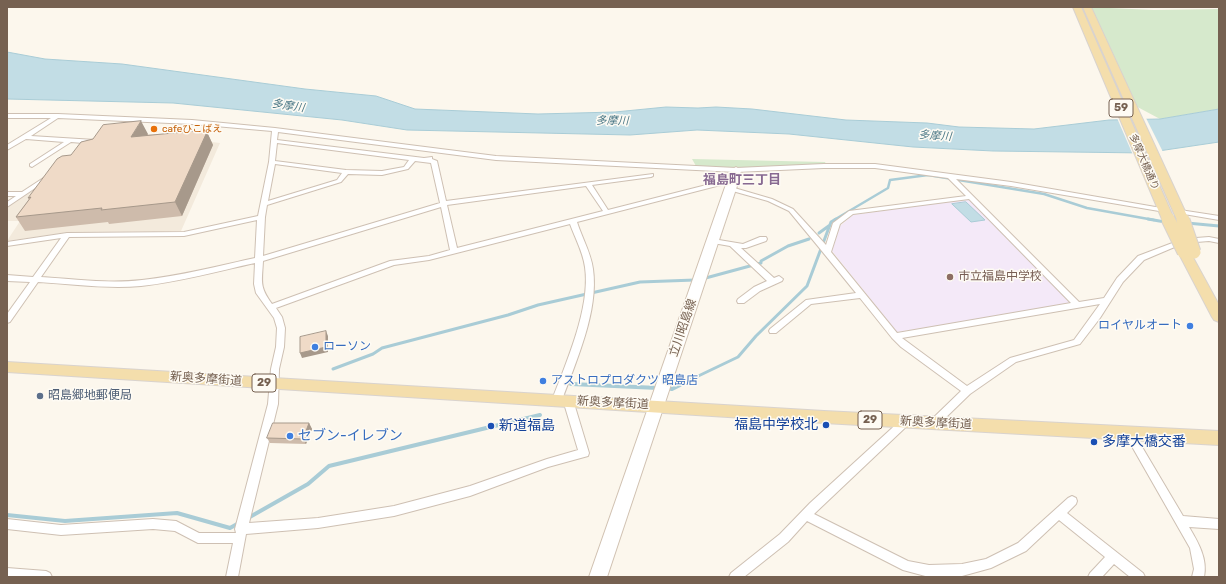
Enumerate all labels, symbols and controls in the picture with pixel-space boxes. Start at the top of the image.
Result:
water label: 多摩川 [271,97,305,115]
road number: 59 [1109,99,1133,117]
water label: 多摩川 [595,114,629,128]
place label: cafeひこばえ [162,123,222,135]
marker: cafeひこばえ [149,124,159,134]
water label: 多摩川 [918,128,952,144]
street label: 多摩大橋通り [1127,132,1161,192]
district label: 福島町三丁目 [703,172,781,188]
place label: 市立福島中学校 [958,270,1042,284]
marker: 市立福島中学校 [945,272,955,282]
street label: 立川昭島線 [666,297,700,359]
place label: ロイヤルオート [1098,319,1182,333]
marker: ロイヤルオート [1185,321,1195,331]
place label: ローソン [323,340,371,354]
marker: ローソン [310,342,320,352]
street label: 新奥多摩街道 [170,369,242,389]
road number: 29 [252,374,276,392]
place label: アストロプロダクツ 昭島店 [551,374,698,388]
marker: アストロプロダクツ 昭島店 [538,376,548,386]
place label: 昭島郷地郵便局 [48,389,132,403]
marker: 昭島郷地郵便局 [35,391,45,401]
street label: 新奥多摩街道 [577,394,649,412]
road number: 29 [858,411,882,429]
street label: 新奥多摩街道 [900,414,972,432]
place label: 福島中学校北 [734,417,818,433]
place label: 新道福島 [499,418,555,434]
marker: 福島中学校北 [821,420,831,430]
marker: 新道福島 [486,421,496,431]
place label: セブン-イレブン [298,428,403,444]
marker: セブン-イレブン [285,431,295,441]
place label: 多摩大橋交番 [1102,434,1186,450]
marker: 多摩大橋交番 [1089,437,1099,447]

